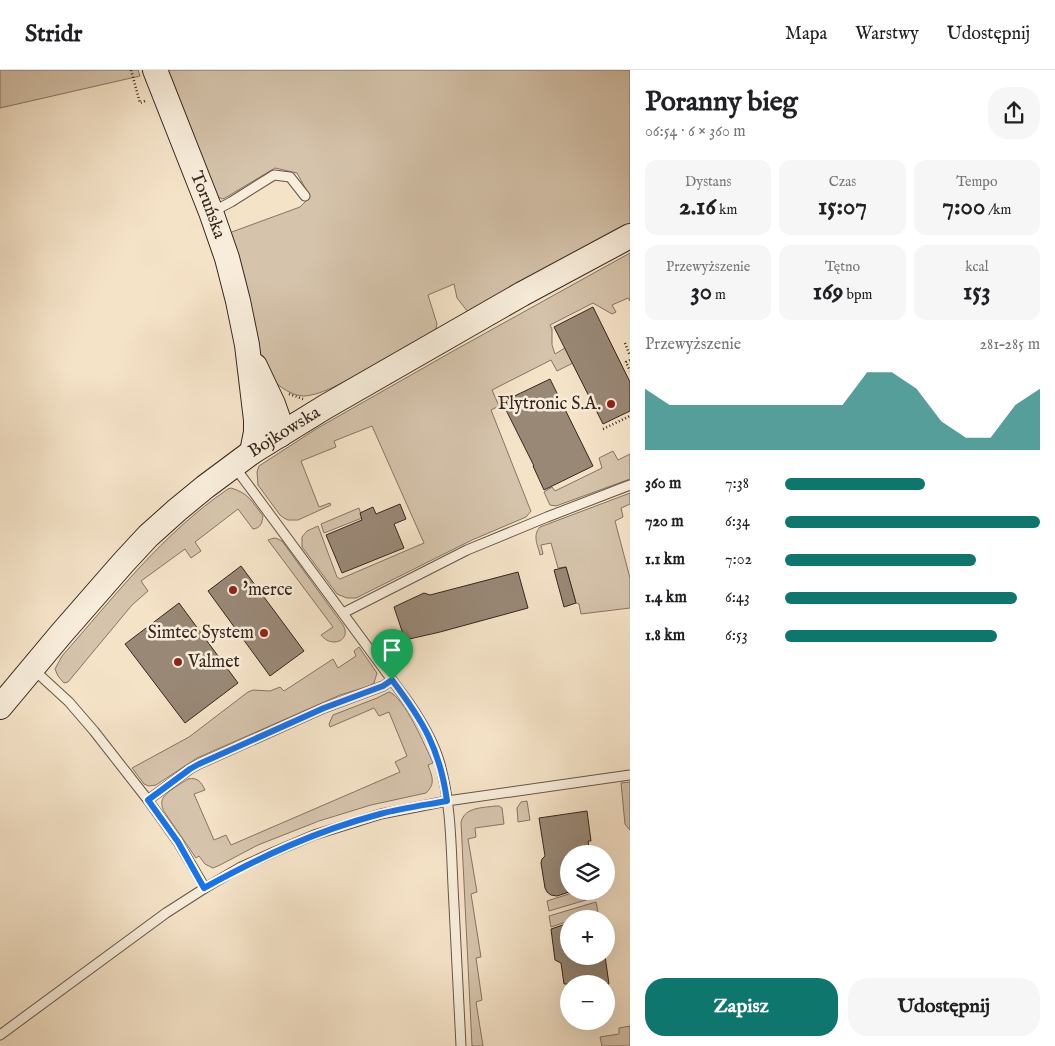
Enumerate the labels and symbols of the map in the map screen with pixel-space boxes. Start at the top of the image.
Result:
street label: Toruńska [185,168,231,242]
place label: Flytronic S.A. [498,393,601,416]
marker: Flytronic S.A. [605,398,617,410]
street label: Bojkowska [244,401,325,463]
place label: 'merce [243,579,293,602]
marker: 'merce [227,584,239,596]
place label: Simtec System [147,622,254,645]
marker: Simtec System [258,627,270,639]
pin [371,629,413,680]
place label: Valmet [187,651,240,674]
marker: Valmet [172,656,184,668]

